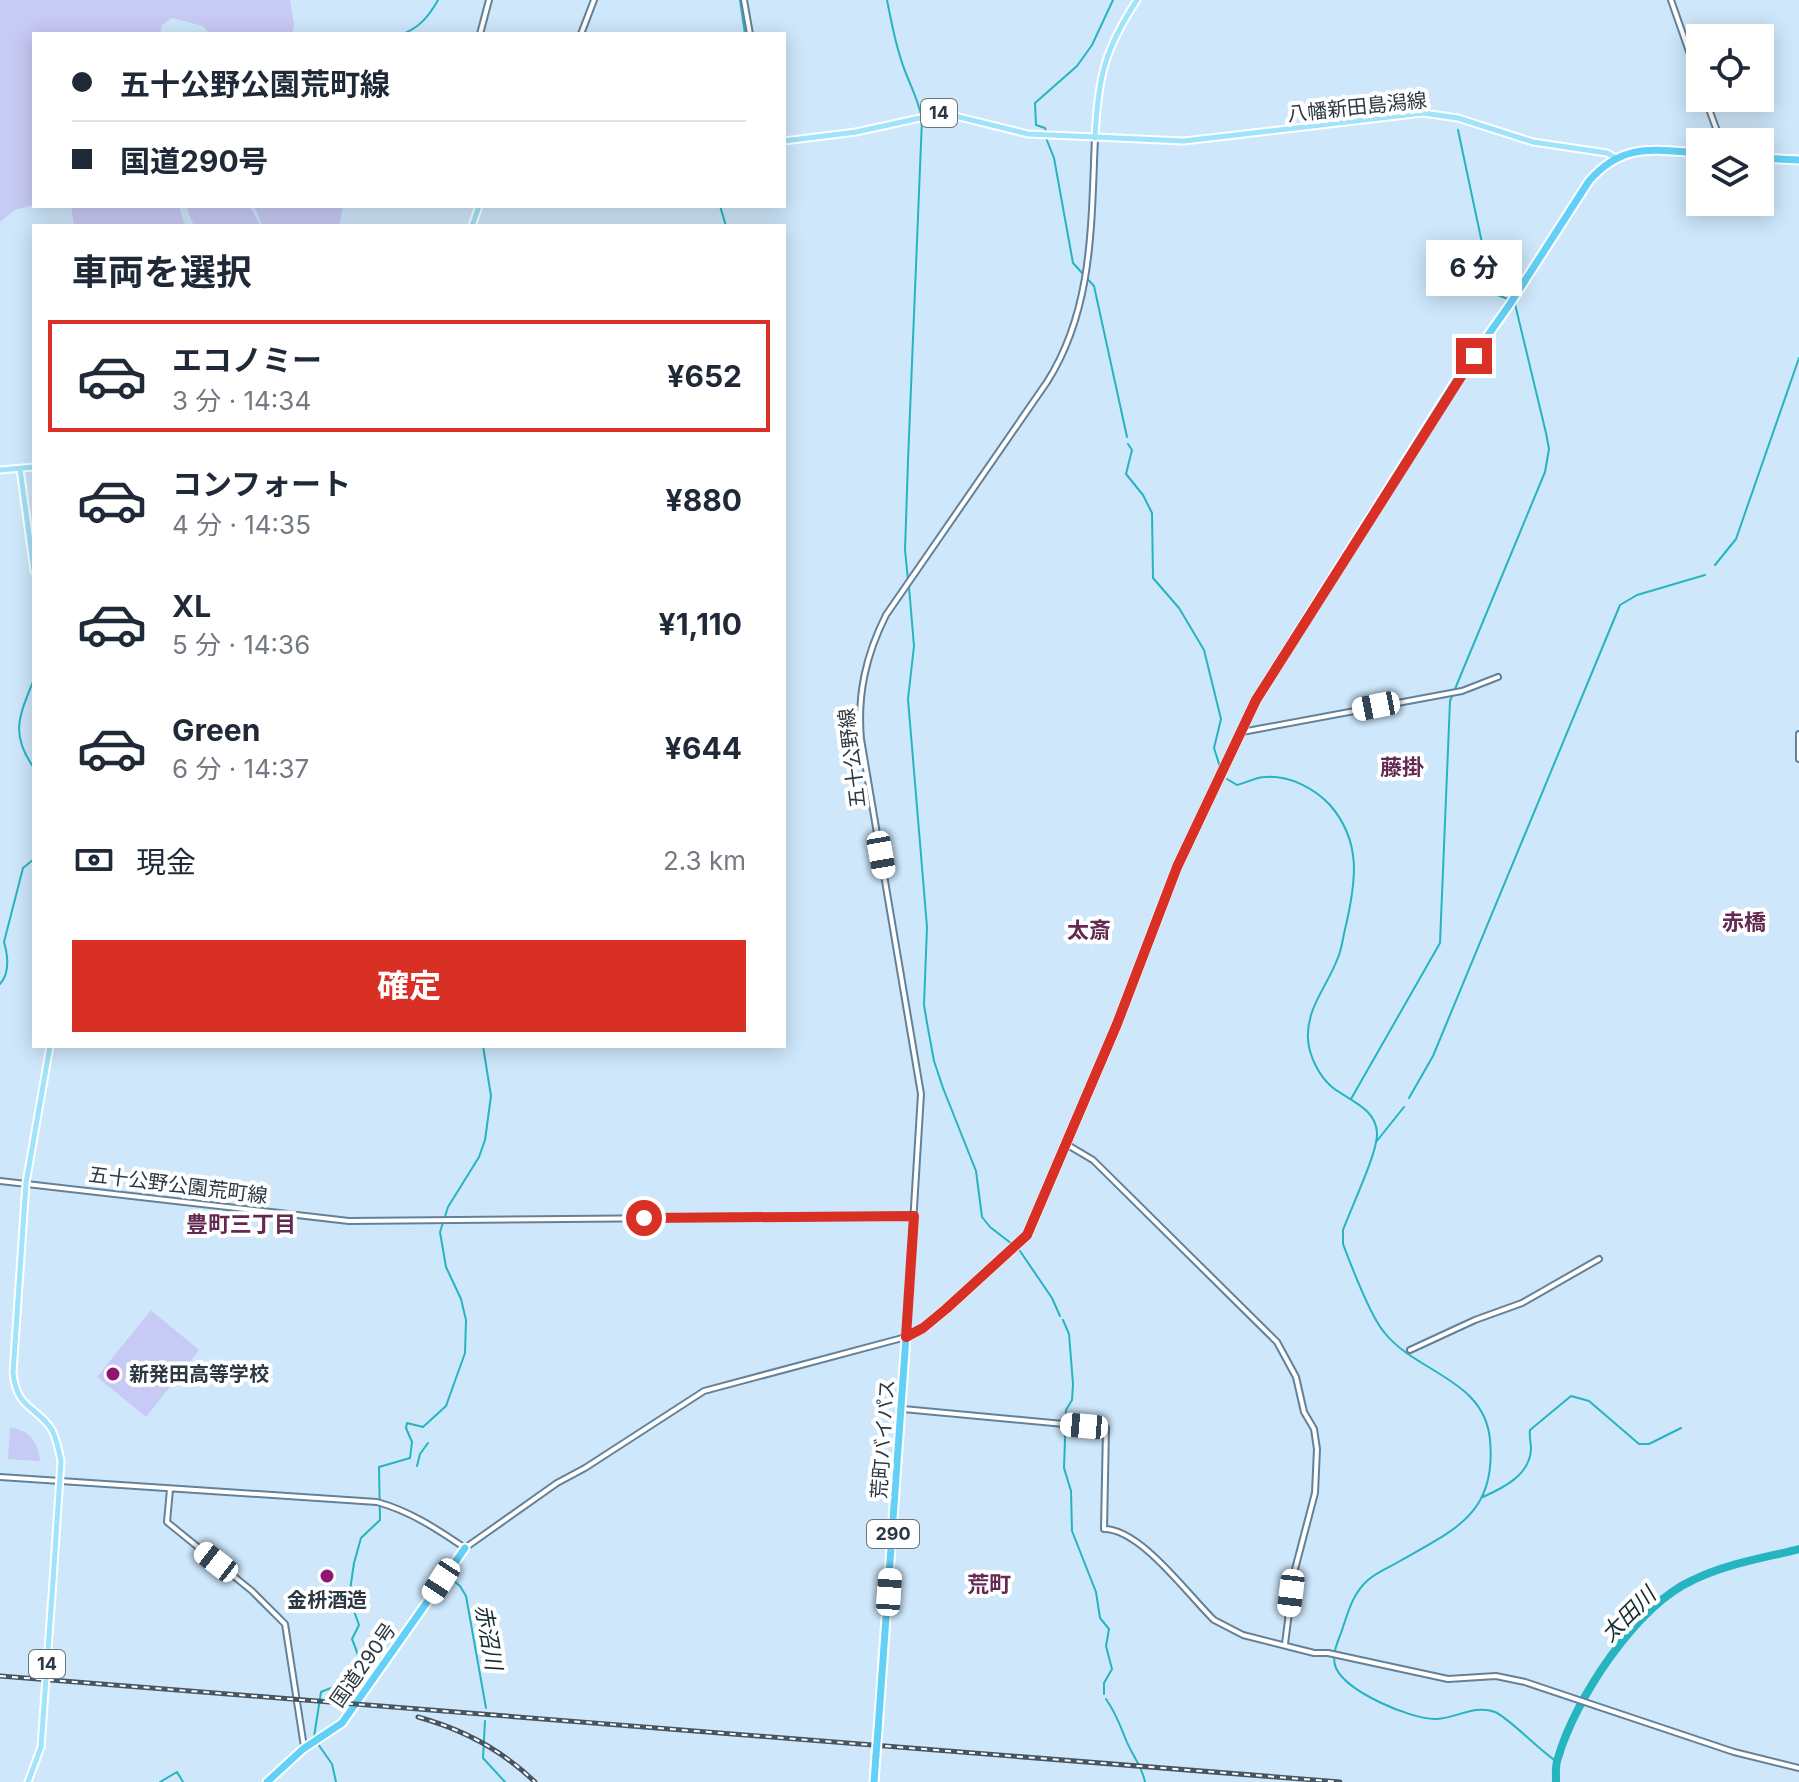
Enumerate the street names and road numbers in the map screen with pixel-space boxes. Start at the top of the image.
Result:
street label: 八幡新田島潟線 [1286,88,1428,126]
road number: 14 [921,99,957,127]
street label: 五十公野線 [834,707,870,809]
street label: 五十公野公園荒町線 [87,1162,269,1208]
street label: 荒町バイパス [867,1379,899,1499]
road number: 290 [867,1520,919,1548]
street label: 国道290号 [325,1618,401,1712]
road number: 14 [29,1650,65,1678]

